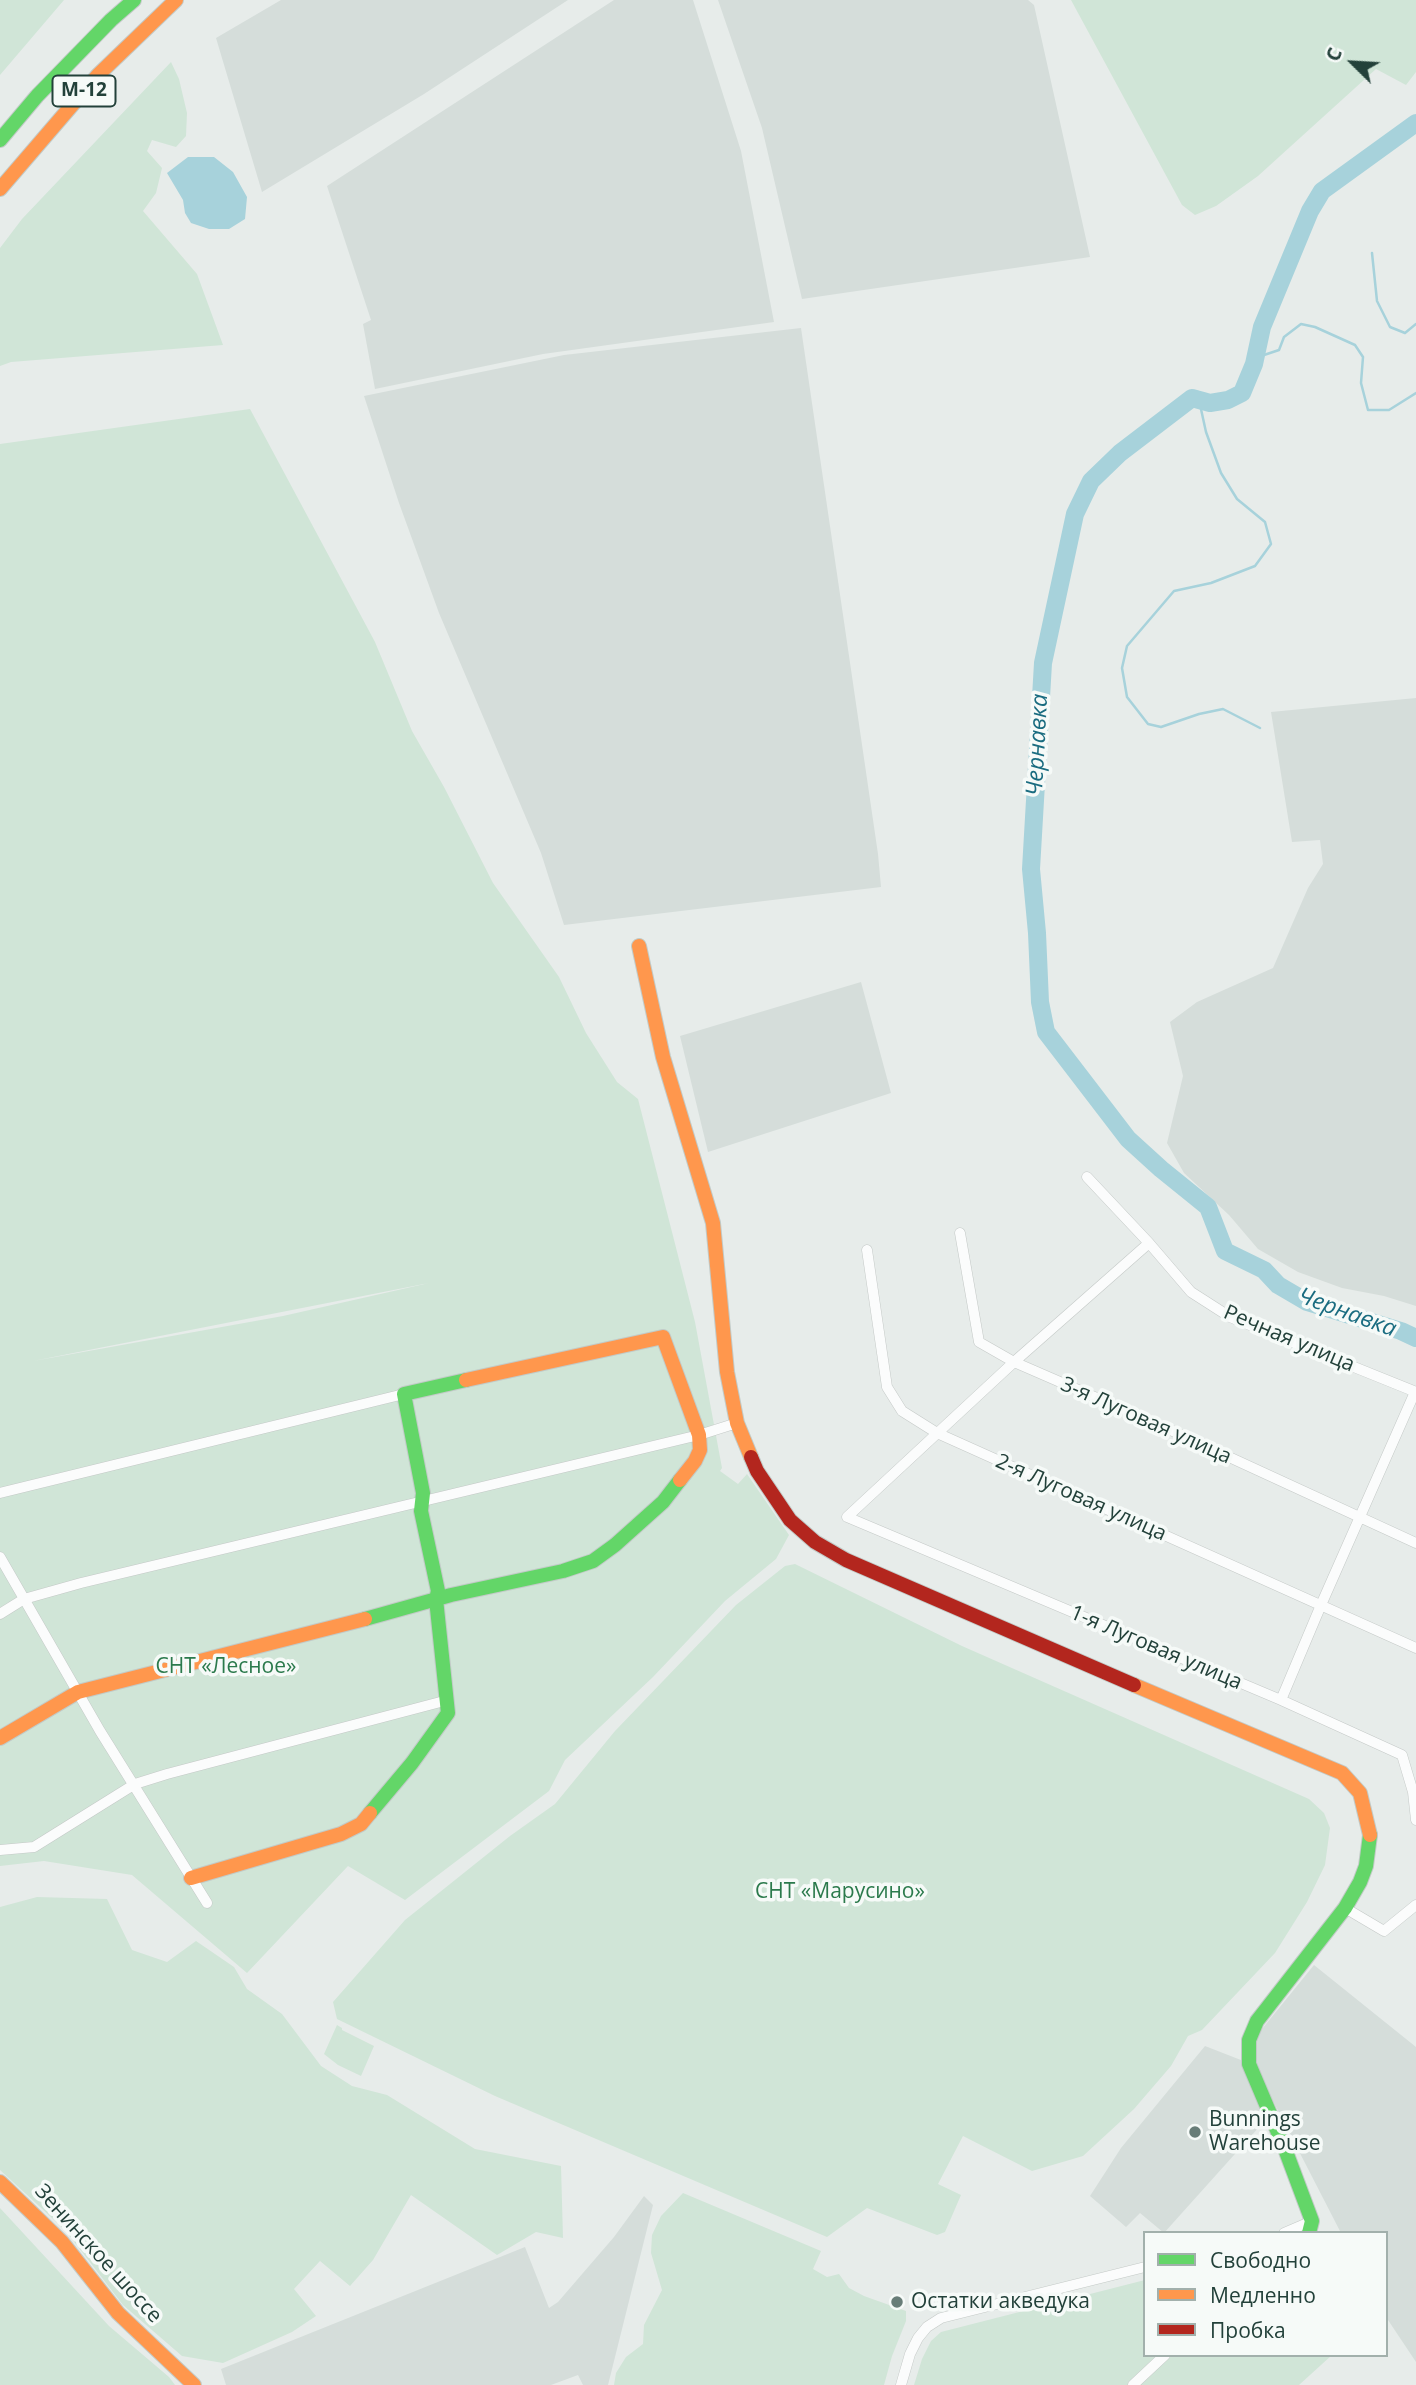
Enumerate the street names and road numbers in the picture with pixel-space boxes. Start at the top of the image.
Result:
road number: М-12 [52,76,116,106]
street label: Речная улица [1220,1300,1358,1378]
street label: 3-я Луговая улица [1057,1372,1235,1470]
street label: 2-я Луговая улица [992,1449,1170,1547]
street label: 1-я Луговая улица [1066,1600,1246,1696]
street label: Зенинское шоссе [29,2179,167,2329]

